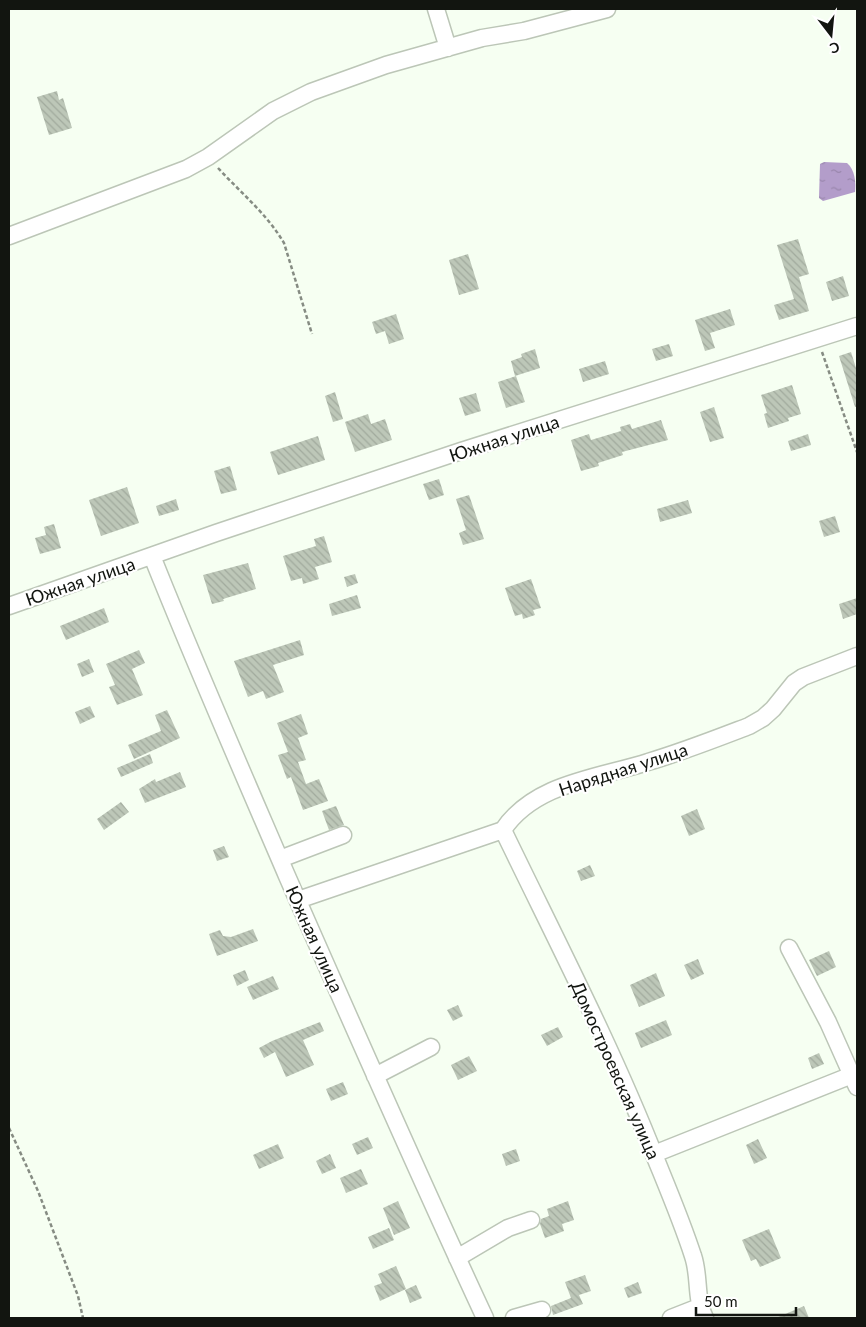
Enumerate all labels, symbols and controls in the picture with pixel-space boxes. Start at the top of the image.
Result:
north arrow [806,10,856,60]
text: С [827,39,842,58]
street label: Южная улица [446,410,562,466]
street label: Южная улица [22,552,138,610]
street label: Нарядная улица [556,738,690,800]
street label: Южная улица [282,882,348,996]
street label: Домостроевская улица [567,978,665,1162]
scale bar [696,1284,796,1316]
text: 50 m [704,1292,738,1310]

